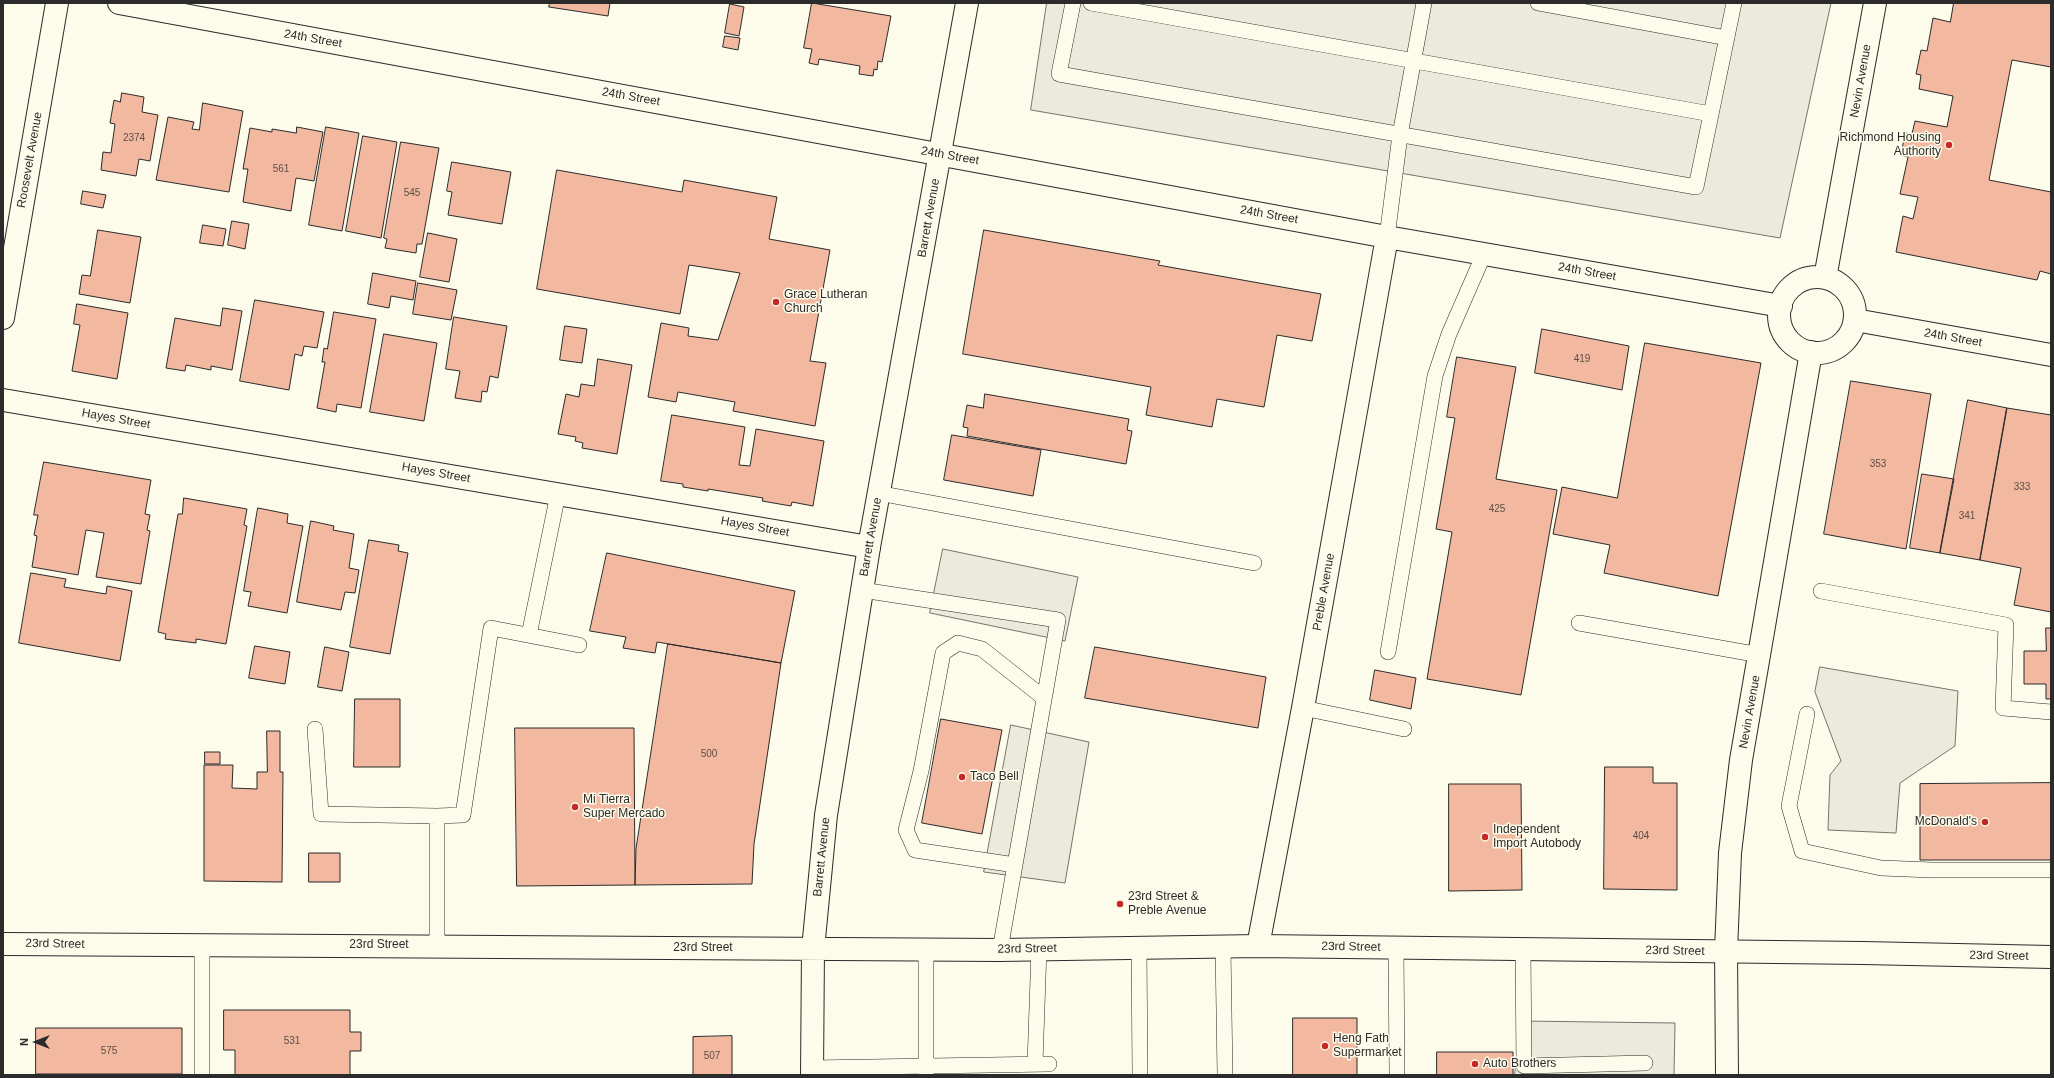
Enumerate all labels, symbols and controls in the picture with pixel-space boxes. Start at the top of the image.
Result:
street label: 24th Street [283,27,343,51]
street label: Nevin Avenue [1847,43,1875,119]
street label: 24th Street [601,85,661,109]
street label: Roosevelt Avenue [14,111,46,209]
place label: Richmond Housing Authority [1840,131,1941,159]
house number: 2374 [123,132,145,144]
marker: Richmond Housing Authority [1944,140,1954,150]
street label: 24th Street [920,144,980,168]
house number: 561 [273,163,289,175]
street label: Barrett Avenue [915,177,943,259]
house number: 545 [404,187,420,199]
street label: 24th Street [1239,203,1299,227]
street label: 24th Street [1557,260,1617,284]
place label: Grace Lutheran Church [784,288,867,316]
marker: Grace Lutheran Church [771,297,781,307]
street label: 24th Street [1923,326,1983,350]
house number: 419 [1574,353,1590,365]
street label: Hayes Street [81,406,151,432]
house number: 353 [1870,458,1886,470]
street label: Hayes Street [401,460,471,486]
house number: 333 [2014,481,2030,493]
street label: Barrett Avenue [857,496,885,578]
house number: 425 [1489,503,1505,515]
house number: 341 [1959,510,1975,522]
street label: Hayes Street [720,514,790,540]
street label: Preble Avenue [1310,552,1338,632]
street label: Nevin Avenue [1736,674,1764,750]
house number: 500 [701,748,717,760]
place label: Taco Bell [970,770,1019,784]
marker: Taco Bell [957,772,967,782]
place label: Mi Tierra Super Mercado [583,793,665,821]
marker: Mi Tierra Super Mercado [570,802,580,812]
place label: McDonald's [1915,815,1977,829]
street label: Barrett Avenue [811,817,833,897]
marker: McDonald's [1980,817,1990,827]
place label: Independent Import Autobody [1493,823,1581,851]
house number: 404 [1633,830,1649,842]
marker: Independent Import Autobody [1480,832,1490,842]
place label: 23rd Street & Preble Avenue [1128,890,1207,918]
marker: 23rd Street & Preble Avenue [1115,899,1125,909]
street label: 23rd Street [25,936,85,952]
street label: 23rd Street [349,938,409,952]
street label: 23rd Street [1321,939,1381,955]
street label: 23rd Street [673,941,733,955]
street label: 23rd Street [997,941,1057,957]
street label: 23rd Street [1645,943,1705,959]
street label: 23rd Street [1969,948,2029,964]
north arrow [16,1022,56,1062]
place label: Heng Fath Supermarket [1333,1032,1402,1060]
house number: 531 [284,1035,300,1047]
text: N [18,1038,30,1046]
marker: Heng Fath Supermarket [1320,1041,1330,1051]
house number: 575 [101,1045,117,1057]
house number: 507 [704,1050,720,1062]
place label: Auto Brothers [1483,1057,1556,1071]
marker: Auto Brothers [1470,1059,1480,1069]

